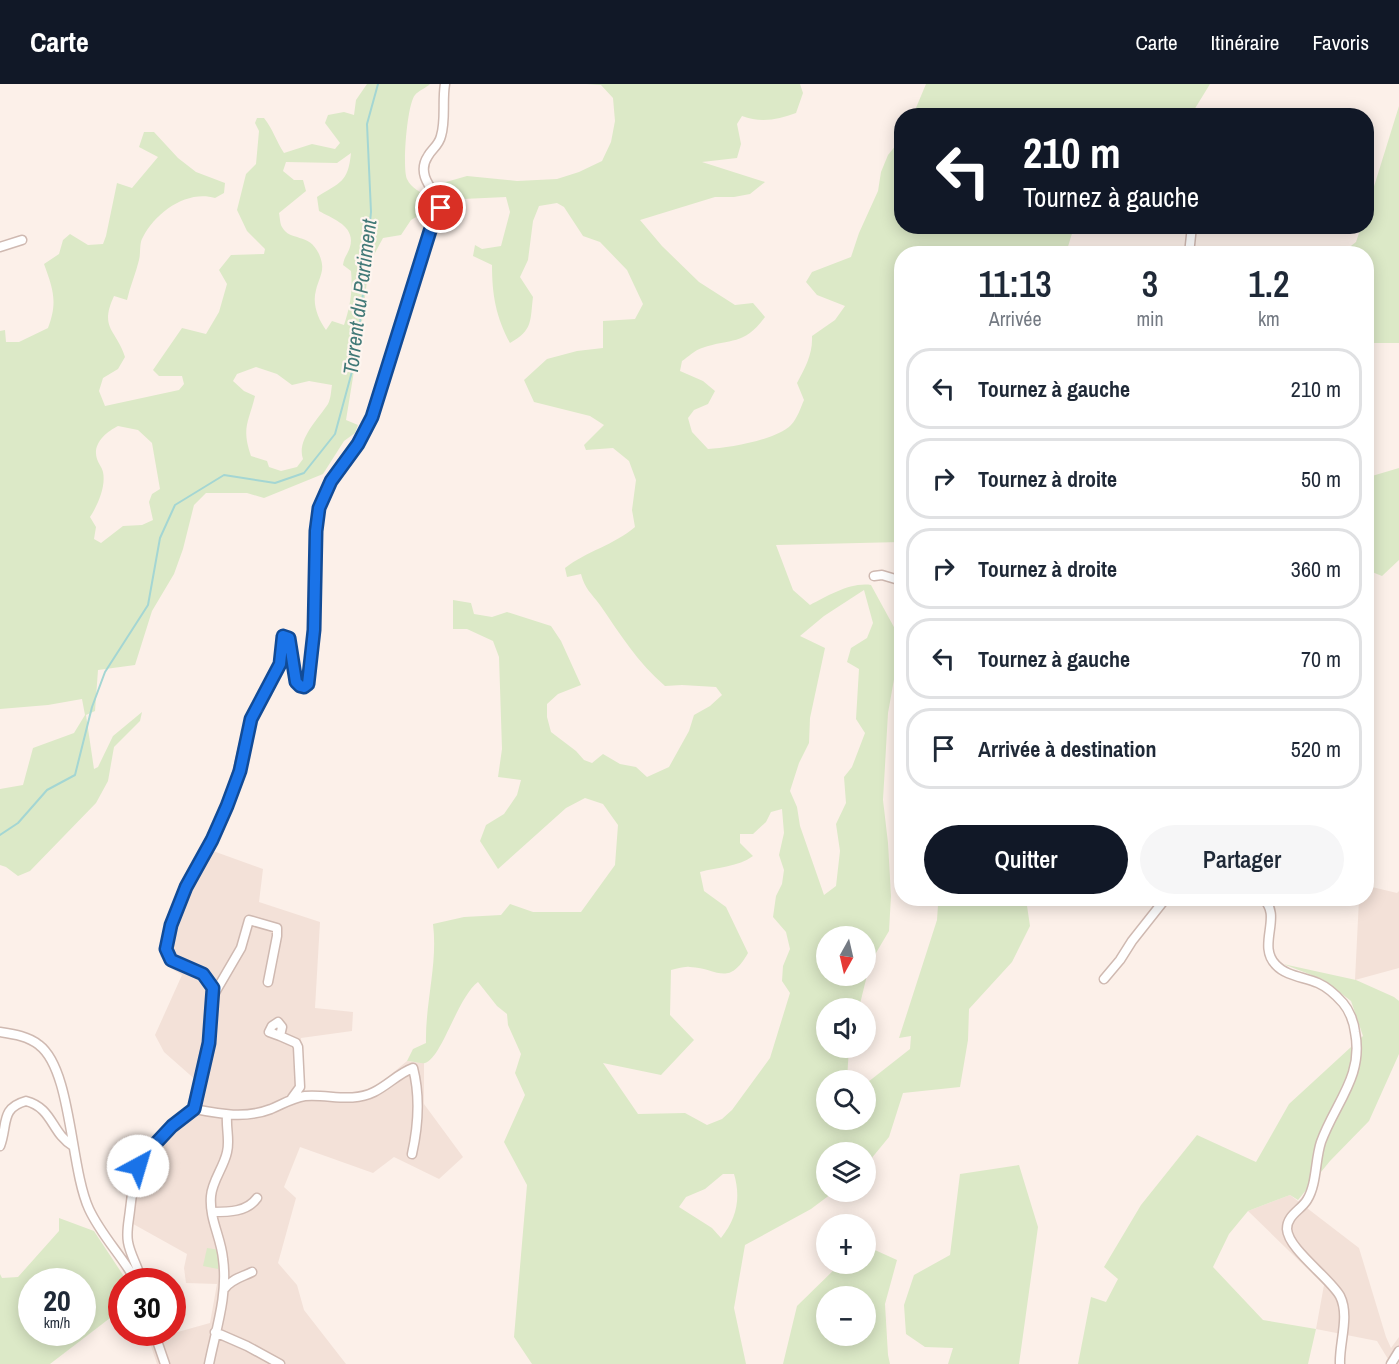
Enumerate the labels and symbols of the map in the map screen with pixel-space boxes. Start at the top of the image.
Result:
pin [415,182,466,233]
water label: Torrent du Partiment [336,216,384,376]
north arrow [816,926,876,986]
position arrow [106,1134,170,1198]
speed limit sign: 30 [108,1268,186,1346]

